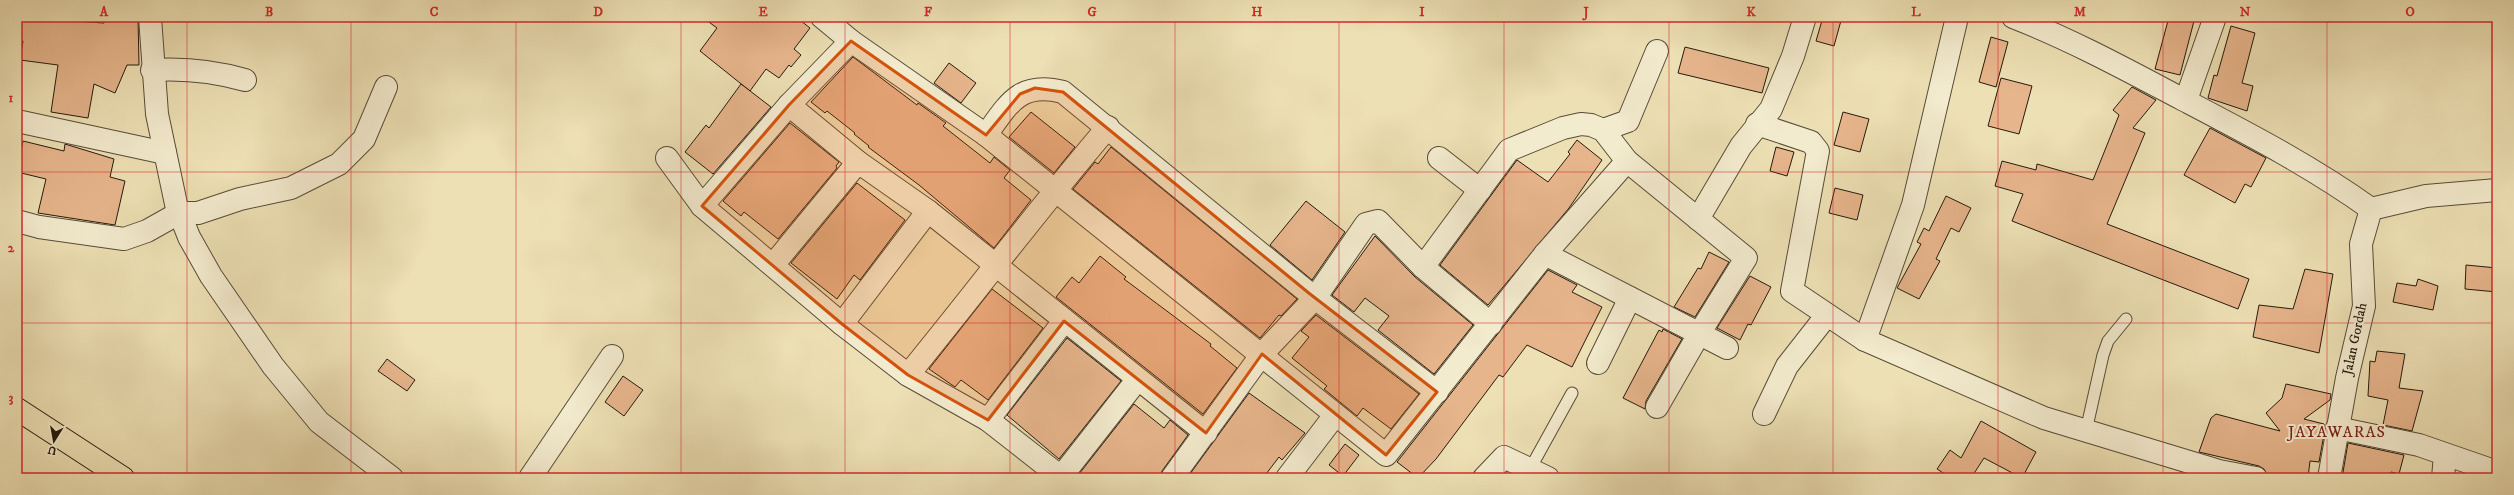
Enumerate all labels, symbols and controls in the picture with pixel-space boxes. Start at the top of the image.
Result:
text: A [99,4,109,20]
text: B [265,4,273,20]
text: C [430,4,439,20]
text: D [593,4,603,20]
text: E [758,4,768,20]
text: F [924,4,933,20]
text: G [1087,4,1097,20]
text: H [1252,4,1263,20]
text: I [1419,4,1425,20]
text: J [1581,4,1589,21]
text: K [1746,4,1756,20]
text: L [1911,4,1921,20]
text: M [2074,4,2086,20]
text: N [2240,4,2251,20]
text: O [2405,4,2415,20]
text: 1 [9,90,14,106]
text: 2 [8,240,15,256]
street label: Jalan Gordah [2338,300,2372,379]
text: 3 [9,390,14,406]
north arrow [34,421,74,461]
district label: JAYAWARAS [2286,422,2386,442]
text: U [46,442,58,458]

